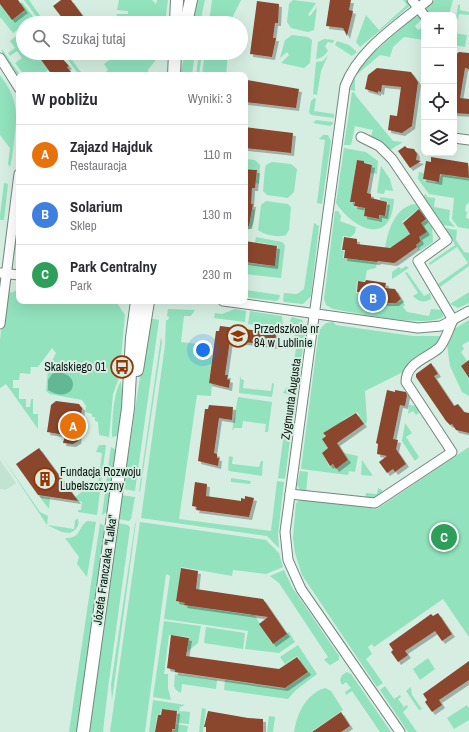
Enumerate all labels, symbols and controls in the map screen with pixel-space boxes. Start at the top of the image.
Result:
map controls [421,12,457,156]
button: + [421,12,457,48]
search box [16,16,248,60]
icon: search [30,27,52,49]
text: Szukaj tutaj [62,28,126,49]
button: − [421,48,457,84]
button: locate [421,84,457,120]
text: W pobliżu [32,87,98,110]
text: Wyniki: 3 [188,90,232,107]
button: layers [421,120,457,156]
text: Zajazd Hajduk [70,136,153,157]
text: A [41,146,49,163]
text: 110 m [203,146,232,163]
text: Restauracja [70,157,127,174]
text: Solarium [70,196,123,217]
text: B [41,206,49,223]
text: 130 m [202,206,232,223]
text: Sklep [70,217,97,234]
text: Park Centralny [70,256,157,277]
text: C [41,266,49,283]
text: 230 m [202,266,232,283]
text: Park [70,277,92,294]
pin: B [360,283,386,313]
place label: Przedszkole nr 84 w Lublinie [254,321,320,351]
school or university icon: Przedszkole nr 84 w Lublinie [225,323,251,349]
your location [193,340,213,360]
bus stop icon: Skalskiego 01 [109,354,135,380]
street label: Zygmunta Augusta [277,357,305,441]
place label: Skalskiego 01 [44,359,107,375]
pin: A [60,411,86,441]
place label: Fundacja Rozwoju Lubelszczyzny [60,464,141,494]
building icon: Fundacja Rozwoju Lubelszczyzny [32,466,58,492]
street label: Józefa Franczaka "Lalka" [89,513,121,626]
pin: C [431,522,457,552]

